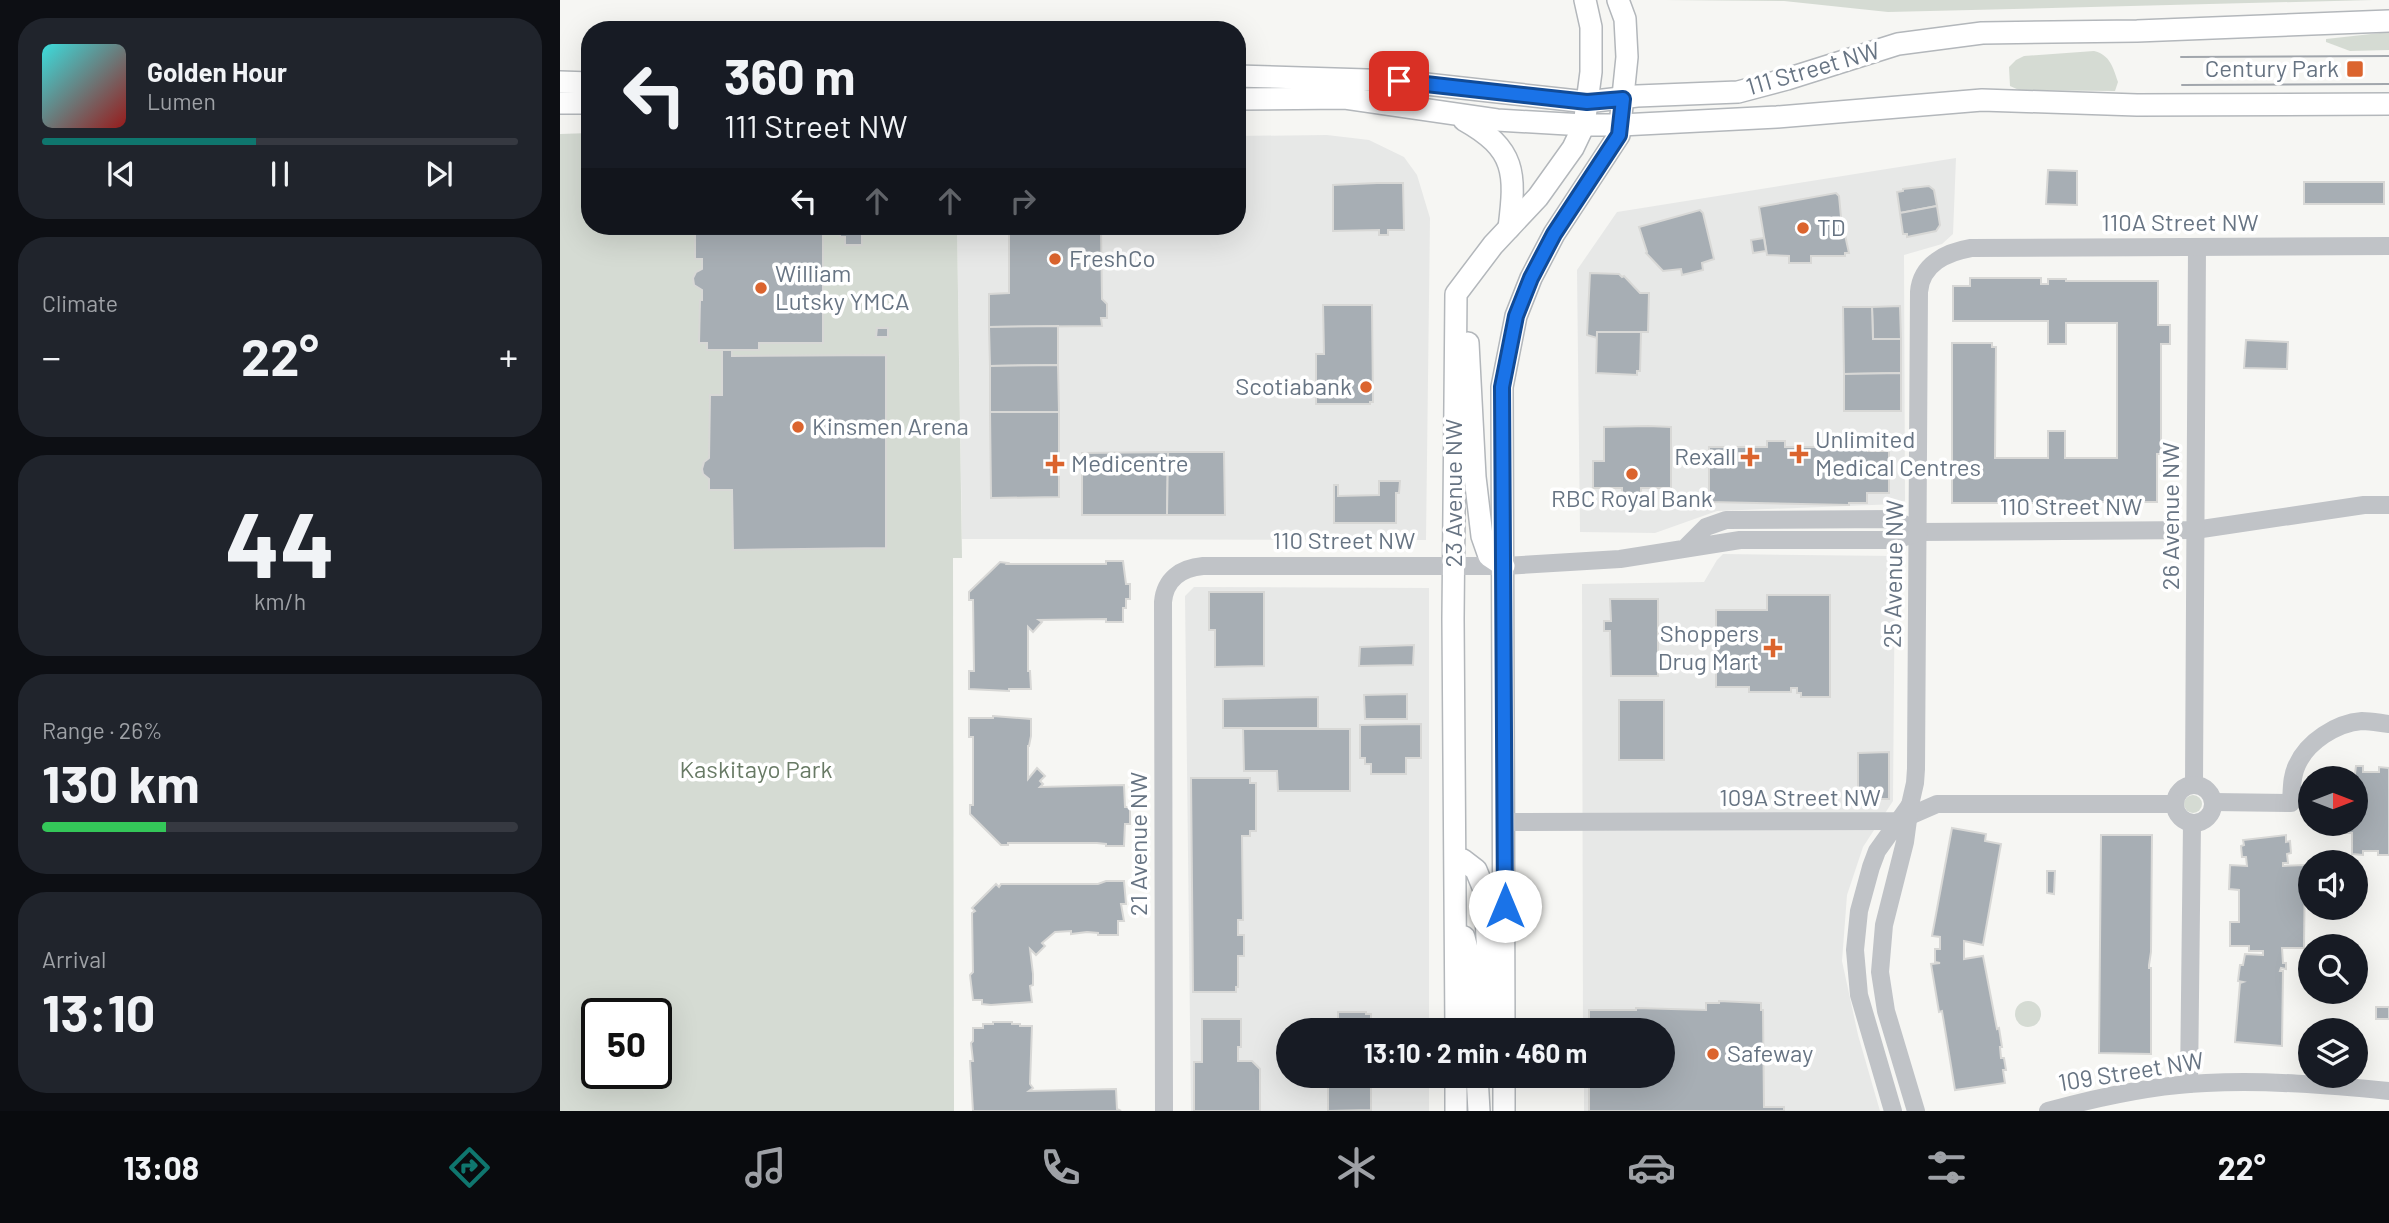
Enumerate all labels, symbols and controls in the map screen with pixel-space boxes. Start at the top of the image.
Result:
street label: 111 Street NW [1742,35,1883,100]
text: 360 m [724,46,855,105]
icon: left [609,49,700,140]
pin [1369,51,1429,111]
place label: Century Park [2205,53,2339,82]
text: Golden Hour [147,56,287,87]
marker: Century Park [2345,59,2365,79]
icon: arrive [1380,62,1418,100]
text: Lumen [147,87,216,115]
text: 111 Street NW [724,106,908,144]
icon: previous [102,155,140,193]
icon: pause [261,155,299,193]
icon: next [420,155,458,193]
icon: left [785,182,823,220]
icon: ahead [858,182,896,220]
icon: ahead [931,182,969,220]
icon: right [1004,182,1042,220]
street label: 110A Street NW [2101,207,2259,236]
place label: TD [1817,212,1846,241]
marker: TD [1795,220,1811,236]
place label: FreshCo [1069,243,1156,272]
marker: FreshCo [1047,251,1063,267]
place label: William Lutsky YMCA [775,258,910,315]
marker: William Lutsky YMCA [753,280,769,296]
text: Climate [42,289,118,317]
text: 22° [241,324,319,386]
text: − [42,333,61,379]
text: + [499,333,518,379]
place label: Scotiabank [1235,371,1352,400]
marker: Scotiabank [1358,379,1374,395]
place label: Kinsmen Arena [812,411,969,440]
marker: Kinsmen Arena [790,419,806,435]
street label: 23 Avenue NW [1438,419,1467,567]
place label: Unlimited Medical Centres [1815,424,1981,481]
place label: Rexall [1674,441,1736,470]
street label: 26 Avenue NW [2155,442,2184,590]
marker: Unlimited Medical Centres [1789,444,1809,464]
place label: Medicentre [1071,448,1188,477]
marker: Rexall [1742,449,1758,465]
marker: Medicentre [1045,454,1065,474]
marker: RBC Royal Bank [1624,466,1640,482]
place label: RBC Royal Bank [1551,483,1713,512]
text: 44 [225,487,335,596]
street label: 110 Street NW [2000,491,2142,520]
street label: 25 Avenue NW [1877,500,1908,648]
street label: 110 Street NW [1273,525,1415,554]
text: km/h [254,587,306,615]
place label: Shoppers Drug Mart [1658,618,1759,675]
marker: Shoppers Drug Mart [1765,640,1781,656]
text: Range · 26% [42,716,163,744]
text: 130 km [42,751,200,813]
park label: Kaskitayo Park [679,754,833,783]
north arrow [2298,766,2368,836]
map controls [2298,766,2368,1088]
street label: 21 Avenue NW [1123,772,1152,916]
street label: 109A Street NW [1719,782,1881,811]
button: sound [2298,850,2368,920]
position arrow [1468,869,1542,943]
button: search [2298,934,2368,1004]
text: Arrival [42,945,106,973]
text: 13:10 [42,980,155,1042]
speed limit sign: 50 [581,998,672,1089]
button: layers [2298,1018,2368,1088]
text: 13:10 · 2 min · 460 m [1364,1037,1587,1068]
place label: Safeway [1727,1038,1813,1067]
street label: 109 Street NW [2056,1045,2206,1096]
marker: Safeway [1705,1046,1721,1062]
icon: directions [445,1143,494,1192]
icon: music [741,1143,790,1192]
icon: phone [1036,1143,1085,1192]
icon: climate [1332,1143,1381,1192]
icon: car [1627,1143,1676,1192]
icon: filters [1922,1143,1971,1192]
text: 13:08 [123,1148,199,1186]
text: 22° [2218,1148,2266,1186]

